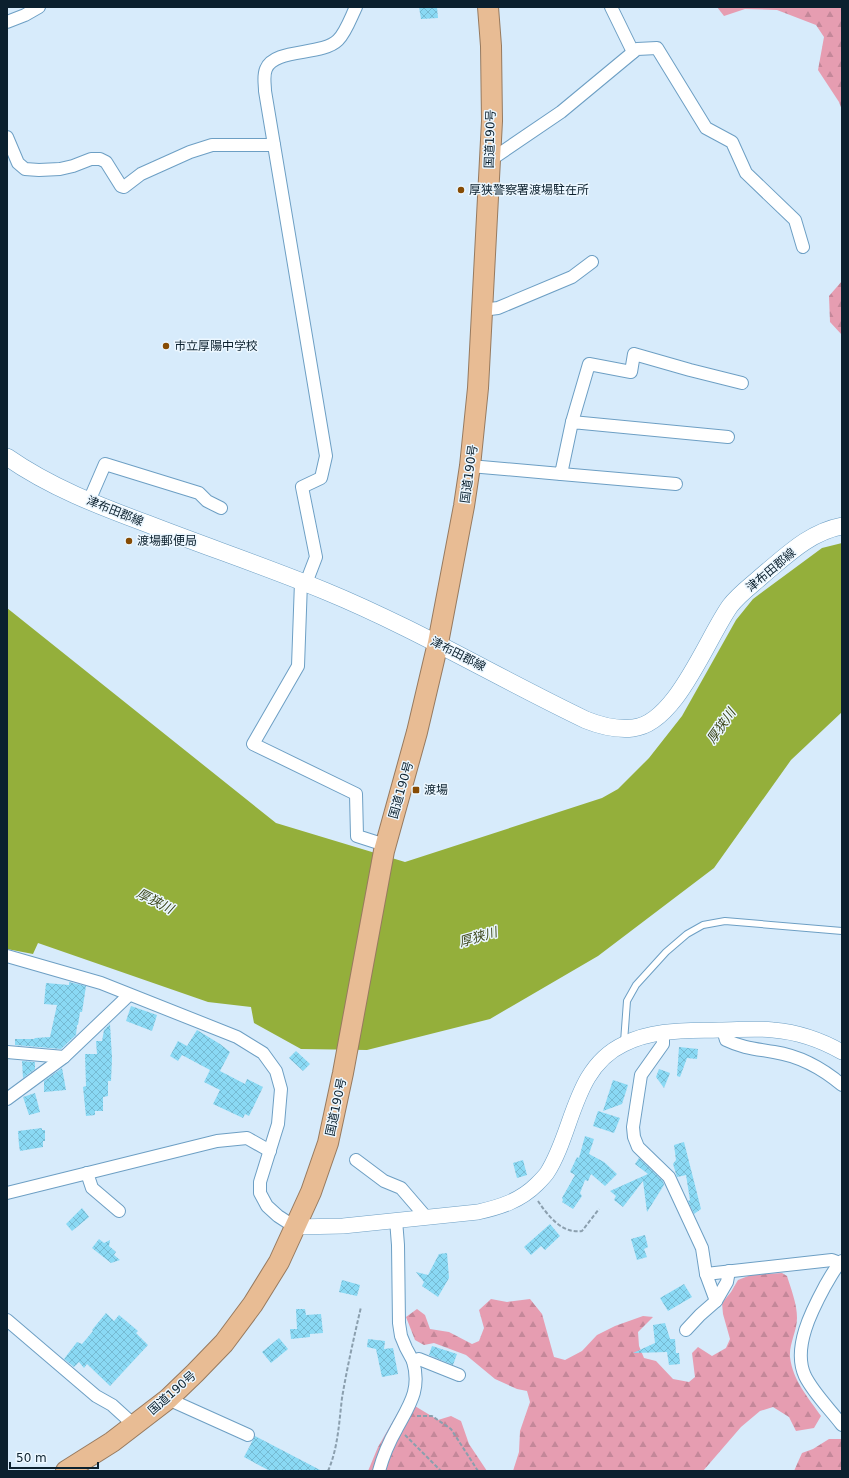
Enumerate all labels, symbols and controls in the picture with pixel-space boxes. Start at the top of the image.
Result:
street label: 国道190号 [482,109,498,169]
place label: 厚狭警察署渡場駐在所 [469,183,589,197]
marker: 厚狭警察署渡場駐在所 [456,185,466,195]
place label: 市立厚陽中学校 [174,339,258,353]
marker: 市立厚陽中学校 [161,341,171,351]
street label: 国道190号 [458,444,480,504]
street label: 津布田郡線 [85,493,145,529]
place label: 渡場郵便局 [137,534,197,548]
marker: 渡場郵便局 [124,536,134,546]
street label: 津布田郡線 [744,545,798,595]
street label: 津布田郡線 [428,634,488,674]
water label: 厚狭川 [704,704,739,746]
street label: 国道190号 [386,760,416,820]
place label: 渡場 [424,783,448,797]
marker: 渡場 [411,785,421,795]
water label: 厚狭川 [134,885,178,917]
water label: 厚狭川 [457,924,501,950]
street label: 国道190号 [323,1077,349,1137]
street label: 国道190号 [145,1368,199,1418]
scale bar [10,1444,98,1470]
text: 50 m [16,1451,47,1465]

